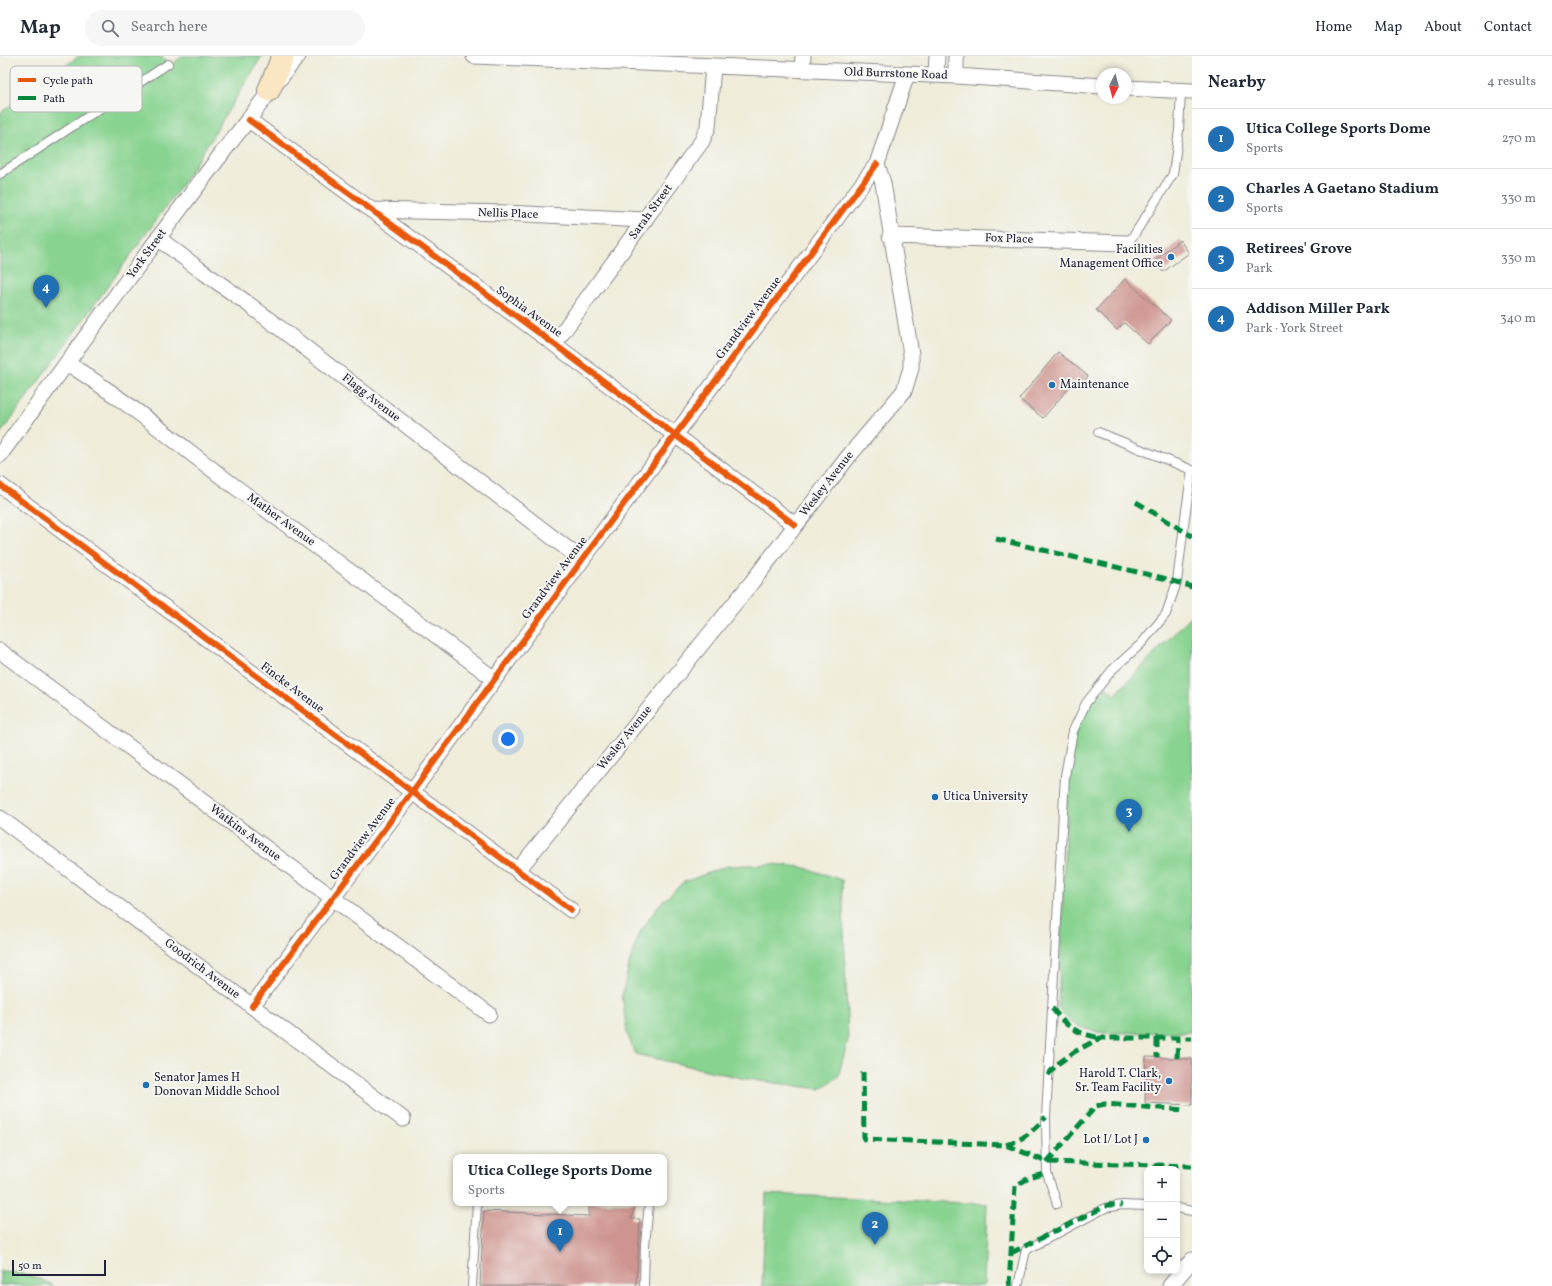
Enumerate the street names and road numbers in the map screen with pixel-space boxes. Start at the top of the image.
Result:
street label: Old Burrstone Road [844,64,948,84]
street label: Sarah Street [626,181,676,243]
street label: Nellis Place [477,205,539,223]
street label: York Street [123,226,171,282]
street label: Fox Place [984,230,1034,248]
street label: Grandview Avenue [713,273,786,363]
street label: Sophia Avenue [493,283,566,342]
street label: Flagg Avenue [338,370,404,426]
street label: Wesley Avenue [796,448,858,520]
street label: Mather Avenue [244,490,319,550]
street label: Grandview Avenue [519,533,592,623]
street label: Fincke Avenue [257,659,327,717]
street label: Wesley Avenue [594,702,656,774]
street label: Grandview Avenue [327,794,400,884]
street label: Watkins Avenue [206,801,284,865]
street label: Goodrich Avenue [161,935,243,1003]

